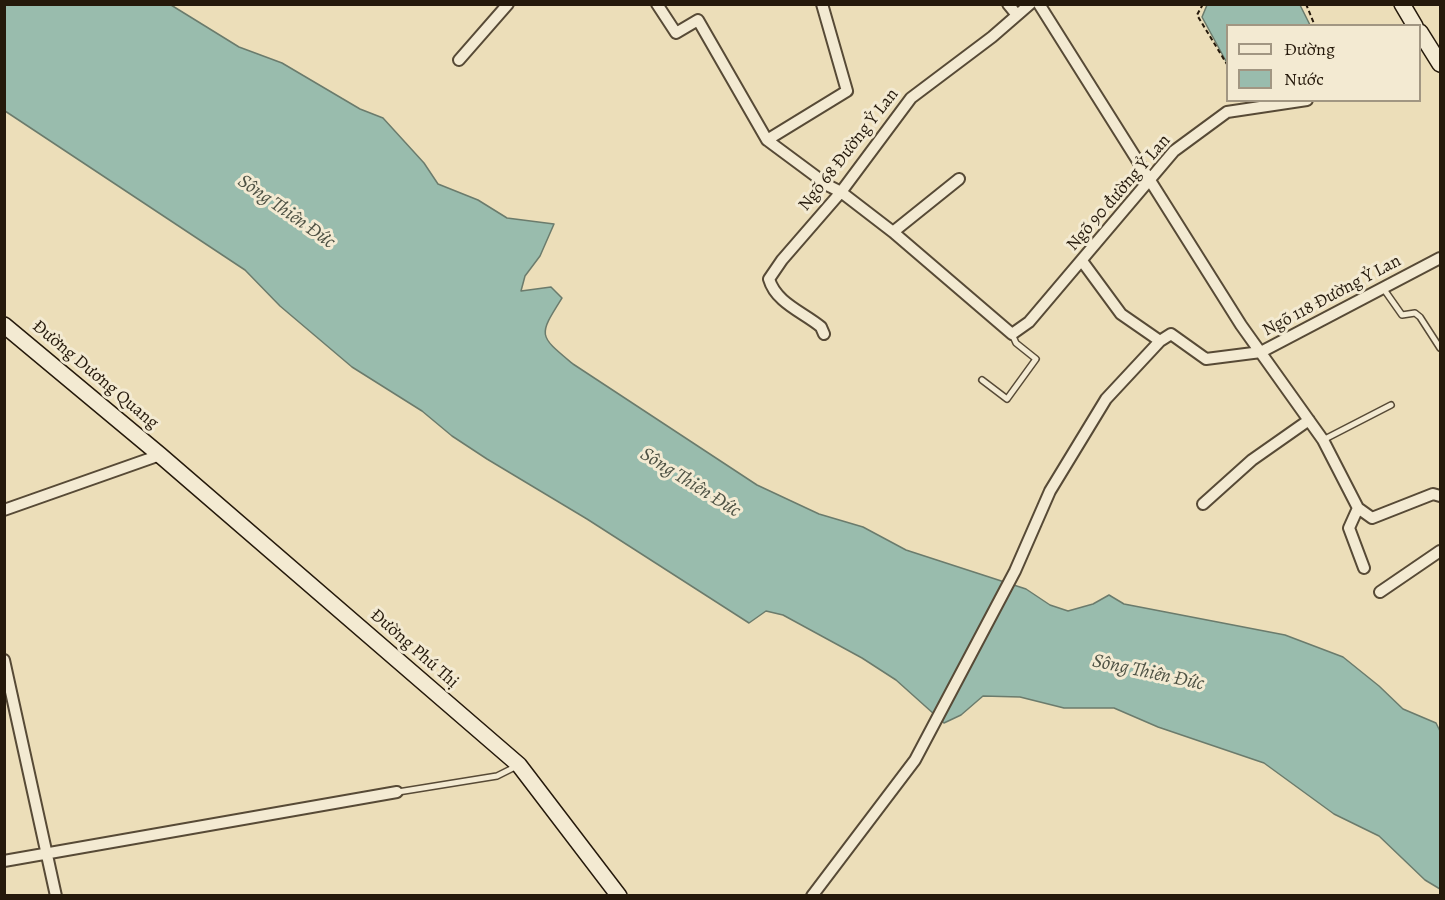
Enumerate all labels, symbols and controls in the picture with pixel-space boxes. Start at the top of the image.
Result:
legend [1226,24,1421,102]
text: Đường [1284,37,1335,61]
text: Nước [1284,67,1324,91]
street label: Ngõ 68 Đường Ỷ Lan [794,84,904,216]
street label: Ngõ 90 đường Ỷ Lan [1062,130,1176,256]
water label: Sông Thiên Đức [233,170,339,254]
street label: Ngõ 118 Đường Ỷ Lan [1259,250,1405,342]
street label: Đường Dương Quang [27,316,163,434]
water label: Sông Thiên Đức [636,443,744,523]
street label: Đường Phú Thị [365,605,463,693]
water label: Sông Thiên Đức [1090,649,1206,697]

